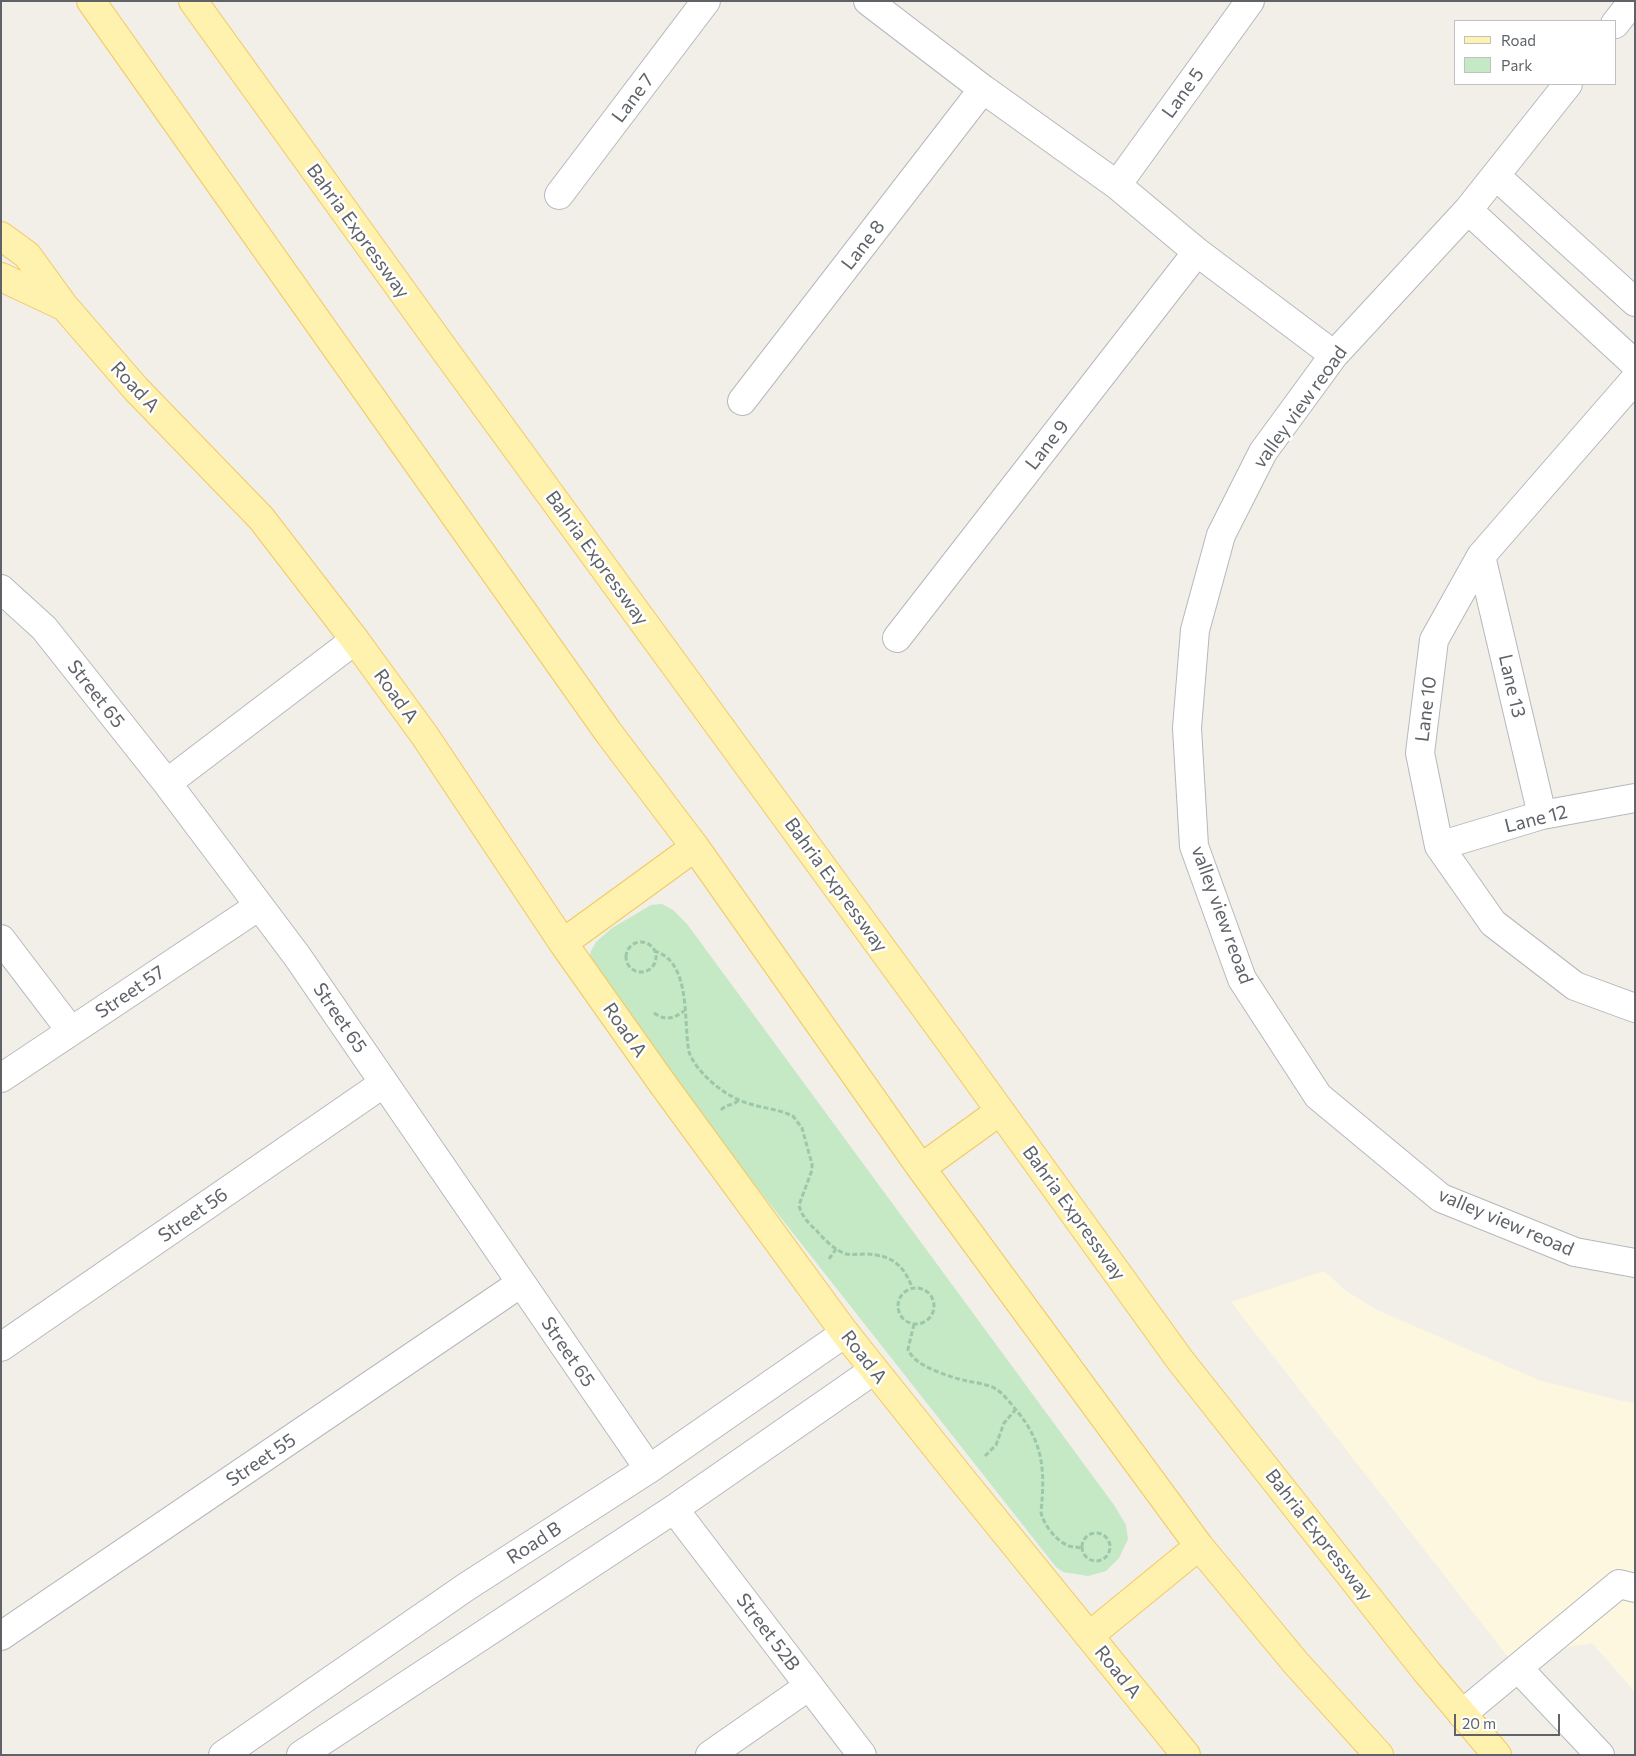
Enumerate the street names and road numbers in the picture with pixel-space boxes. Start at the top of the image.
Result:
street label: Lane 5 [1157,64,1209,122]
street label: Lane 7 [607,69,659,127]
street label: Bahria Expressway [302,159,414,303]
street label: Lane 8 [837,216,889,274]
street label: valley view reoad [1248,342,1352,472]
street label: Road A [106,357,164,417]
street label: Lane 9 [1021,416,1073,474]
street label: Bahria Expressway [541,486,653,630]
street label: Lane 13 [1494,652,1530,720]
street label: Street 65 [62,656,130,732]
street label: Road A [369,665,423,727]
street label: Lane 10 [1411,675,1441,743]
street label: Lane 12 [1502,800,1570,838]
street label: Bahria Expressway [780,813,892,957]
street label: valley view reoad [1186,843,1258,987]
street label: Street 57 [91,961,169,1023]
street label: Street 65 [308,979,372,1057]
street label: Road A [598,998,652,1062]
street label: Bahria Expressway [1018,1141,1130,1285]
street label: Street 56 [154,1183,232,1247]
street label: valley view reoad [1435,1183,1577,1261]
street label: Street 65 [536,1313,600,1391]
street label: Road A [836,1326,892,1388]
street label: Street 55 [222,1428,300,1492]
street label: Bahria Expressway [1261,1465,1377,1605]
street label: Road B [503,1517,565,1569]
street label: Street 52B [731,1589,805,1675]
street label: Road A [1090,1641,1146,1703]

